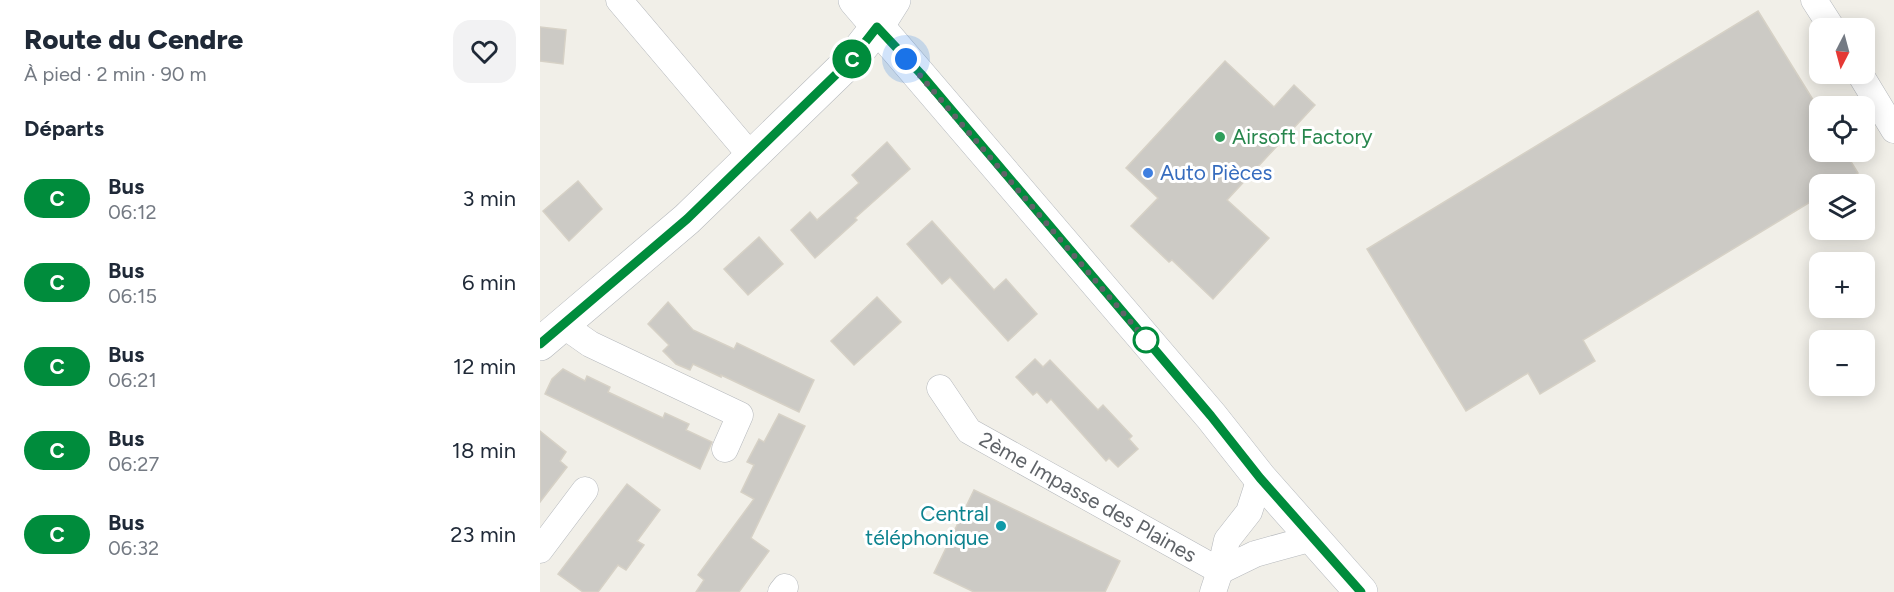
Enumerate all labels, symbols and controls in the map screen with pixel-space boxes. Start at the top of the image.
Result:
north arrow [1809,18,1875,84]
map controls [1809,18,1875,396]
button: heart [453,20,516,83]
text: Route du Cendre [24,22,243,56]
line badge: C [832,40,872,78]
your location [891,44,921,74]
text: C [844,47,860,72]
text: À pied · 2 min · 90 m [24,62,207,86]
button: locate [1809,96,1875,162]
text: Départs [24,115,104,142]
place label: Airsoft Factory [1232,124,1373,149]
marker: Airsoft Factory [1213,130,1227,144]
place label: Auto Pièces [1160,160,1272,185]
marker: Auto Pièces [1141,166,1155,180]
text: Bus [108,173,144,200]
button: layers [1809,174,1875,240]
text: 3 min [462,185,516,212]
text: C [49,186,65,211]
text: 06:12 [108,200,157,224]
button: + [1809,252,1875,318]
text: Bus [108,257,144,284]
text: 6 min [462,269,516,296]
text: C [49,270,65,295]
text: 06:15 [108,284,157,308]
unlabelled marker [1133,327,1159,353]
button: − [1809,330,1875,396]
text: Bus [108,341,144,368]
text: 12 min [453,353,516,380]
text: C [49,354,65,379]
text: 06:21 [108,368,157,392]
text: Bus [108,425,144,452]
street label: 2ème Impasse des Plaines [975,426,1201,567]
text: 18 min [452,437,516,464]
text: C [49,438,65,463]
text: 06:27 [108,452,159,476]
place label: Central téléphonique [865,501,989,550]
text: Bus [108,509,144,536]
marker: Central téléphonique [994,519,1008,533]
text: 23 min [450,521,516,548]
text: C [49,522,65,547]
text: 06:32 [108,536,159,560]

